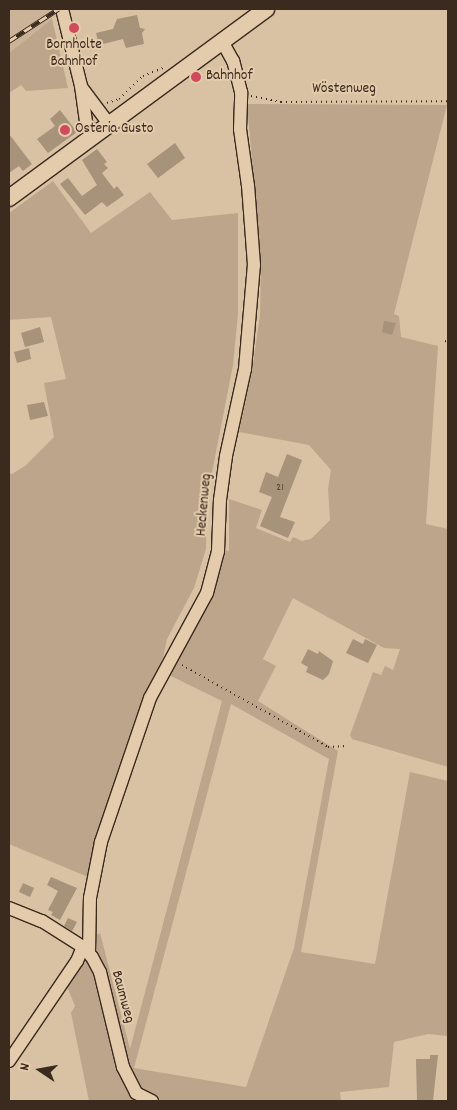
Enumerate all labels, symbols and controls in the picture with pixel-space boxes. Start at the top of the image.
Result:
marker: Bornholte Bahnhof [68,22,80,34]
place label: Bornholte Bahnhof [46,36,102,71]
place label: Bahnhof [206,68,253,86]
marker: Bahnhof [190,71,202,83]
street label: Wöstenweg [312,81,376,99]
place label: Osteria Gusto [75,121,153,139]
marker: Osteria Gusto [59,124,71,136]
street label: Heckenweg [193,473,217,537]
house number: 21 [276,481,284,495]
street label: Baumweg [106,969,138,1025]
north arrow [15,1045,65,1095]
text: N [15,1061,36,1072]

